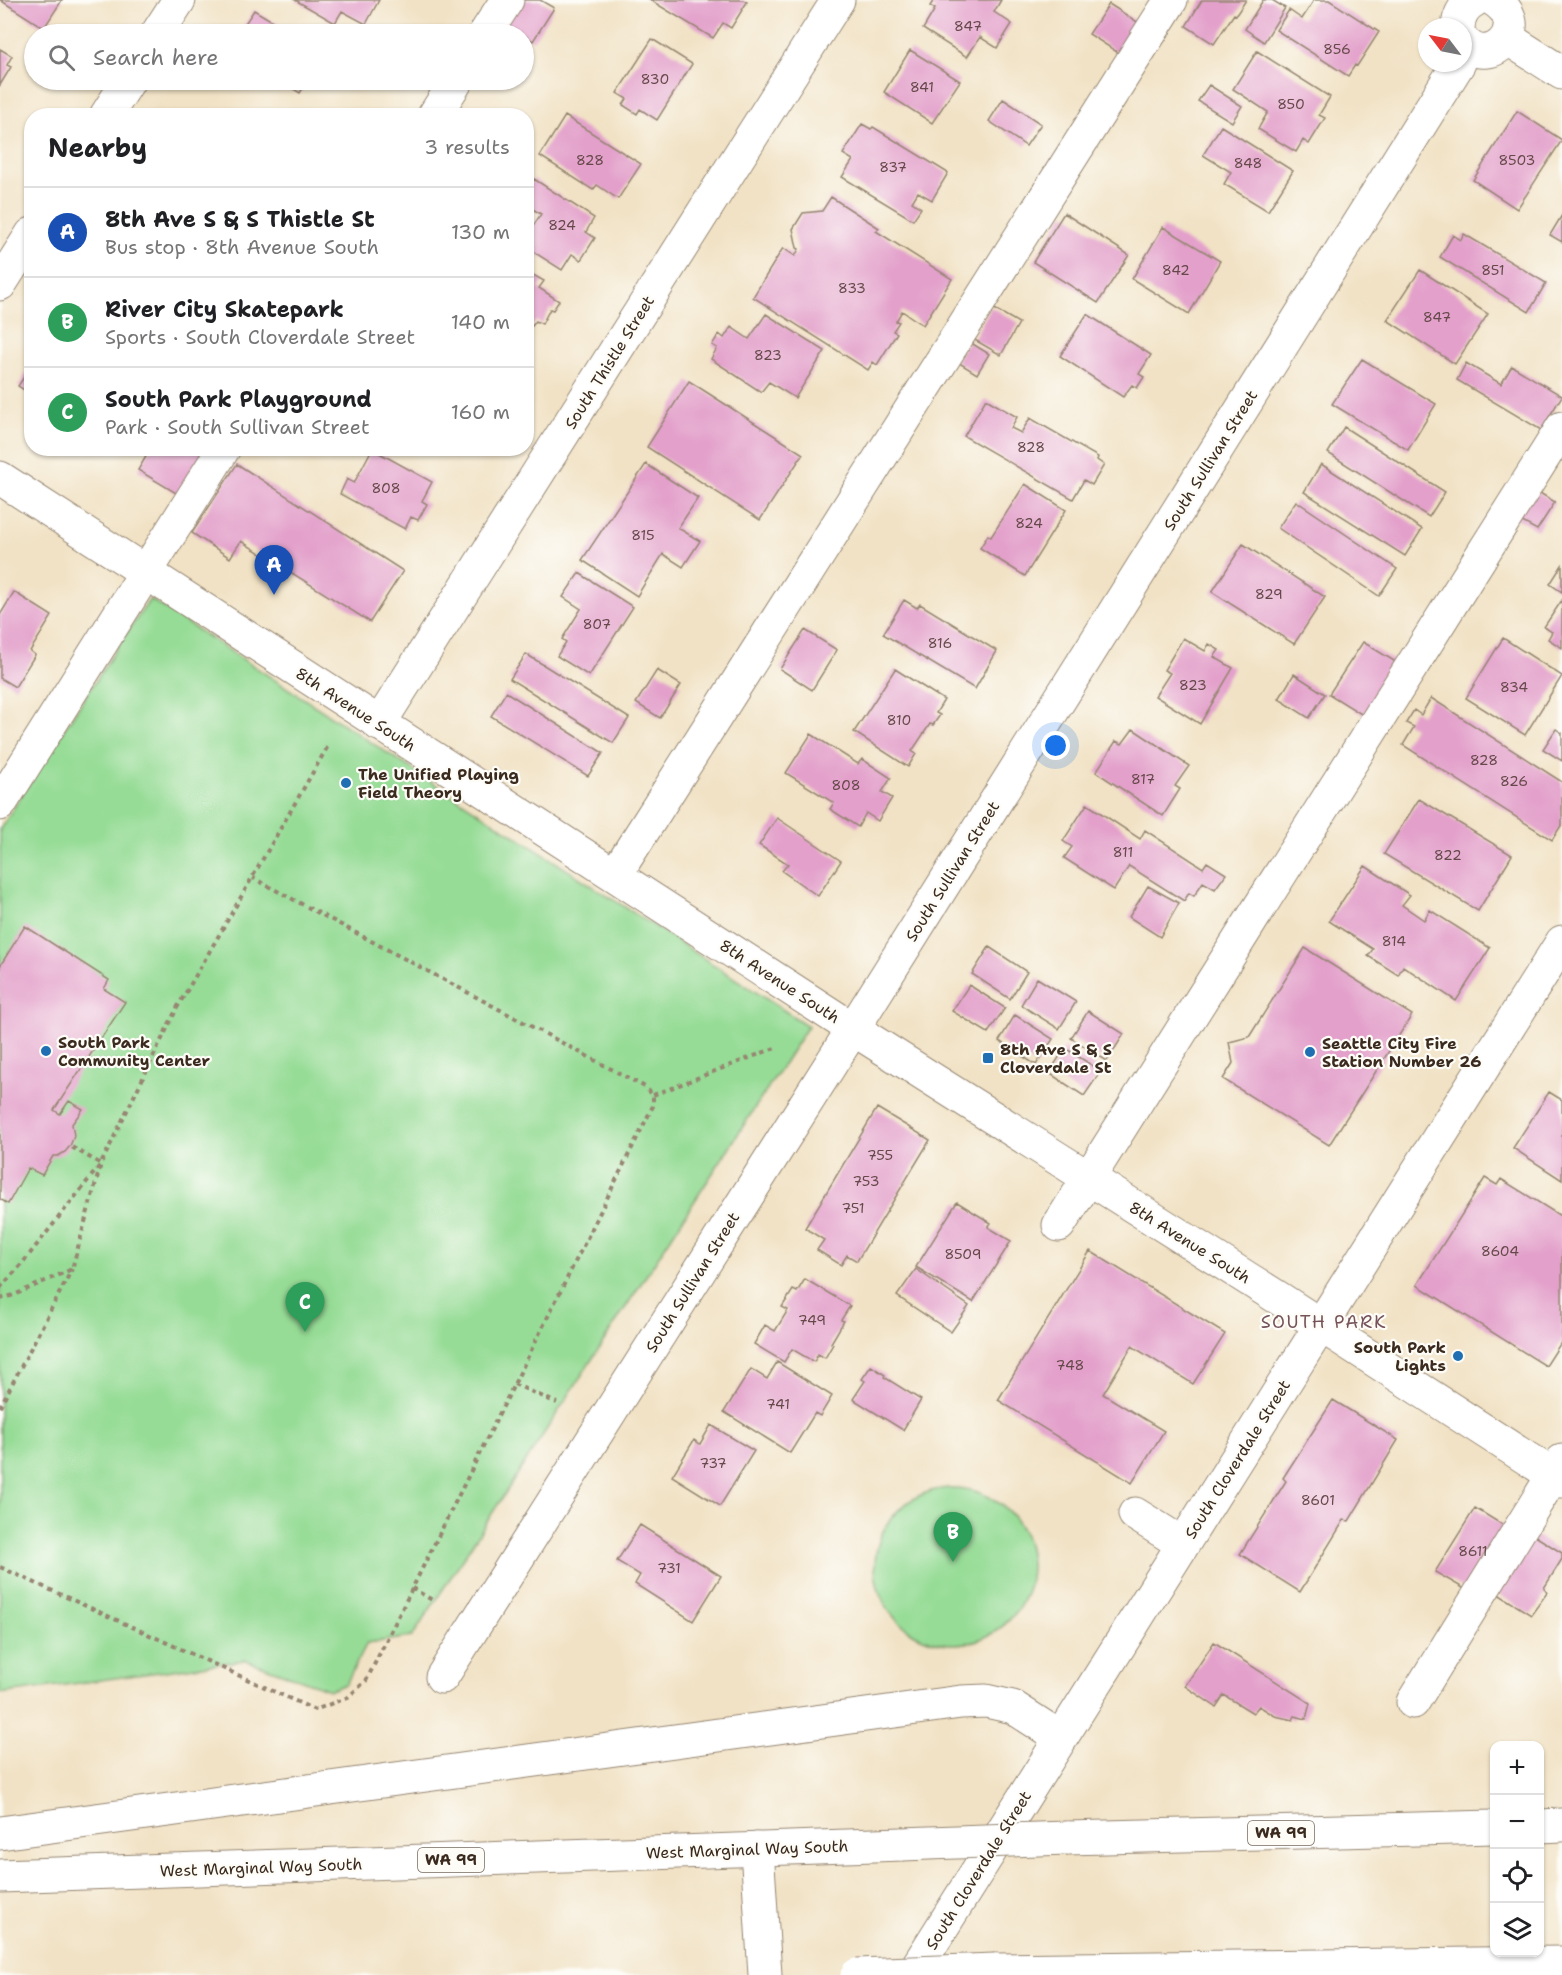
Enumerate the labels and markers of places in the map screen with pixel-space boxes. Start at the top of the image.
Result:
pin: A [254,546,294,595]
place label: The Unified Playing Field Theory [358,764,519,803]
marker: The Unified Playing Field Theory [339,776,353,790]
place label: South Park Community Center [58,1032,210,1071]
place label: Seattle City Fire Station Number 26 [1322,1033,1481,1072]
place label: 8th Ave S & S Cloverdale St [1000,1039,1112,1078]
marker: South Park Community Center [39,1044,53,1058]
marker: Seattle City Fire Station Number 26 [1303,1045,1317,1059]
marker: 8th Ave S & S Cloverdale St [981,1051,995,1065]
pin: C [286,1282,324,1332]
place label: South Park Lights [1354,1337,1446,1376]
marker: South Park Lights [1451,1349,1465,1363]
pin: B [934,1512,972,1562]

